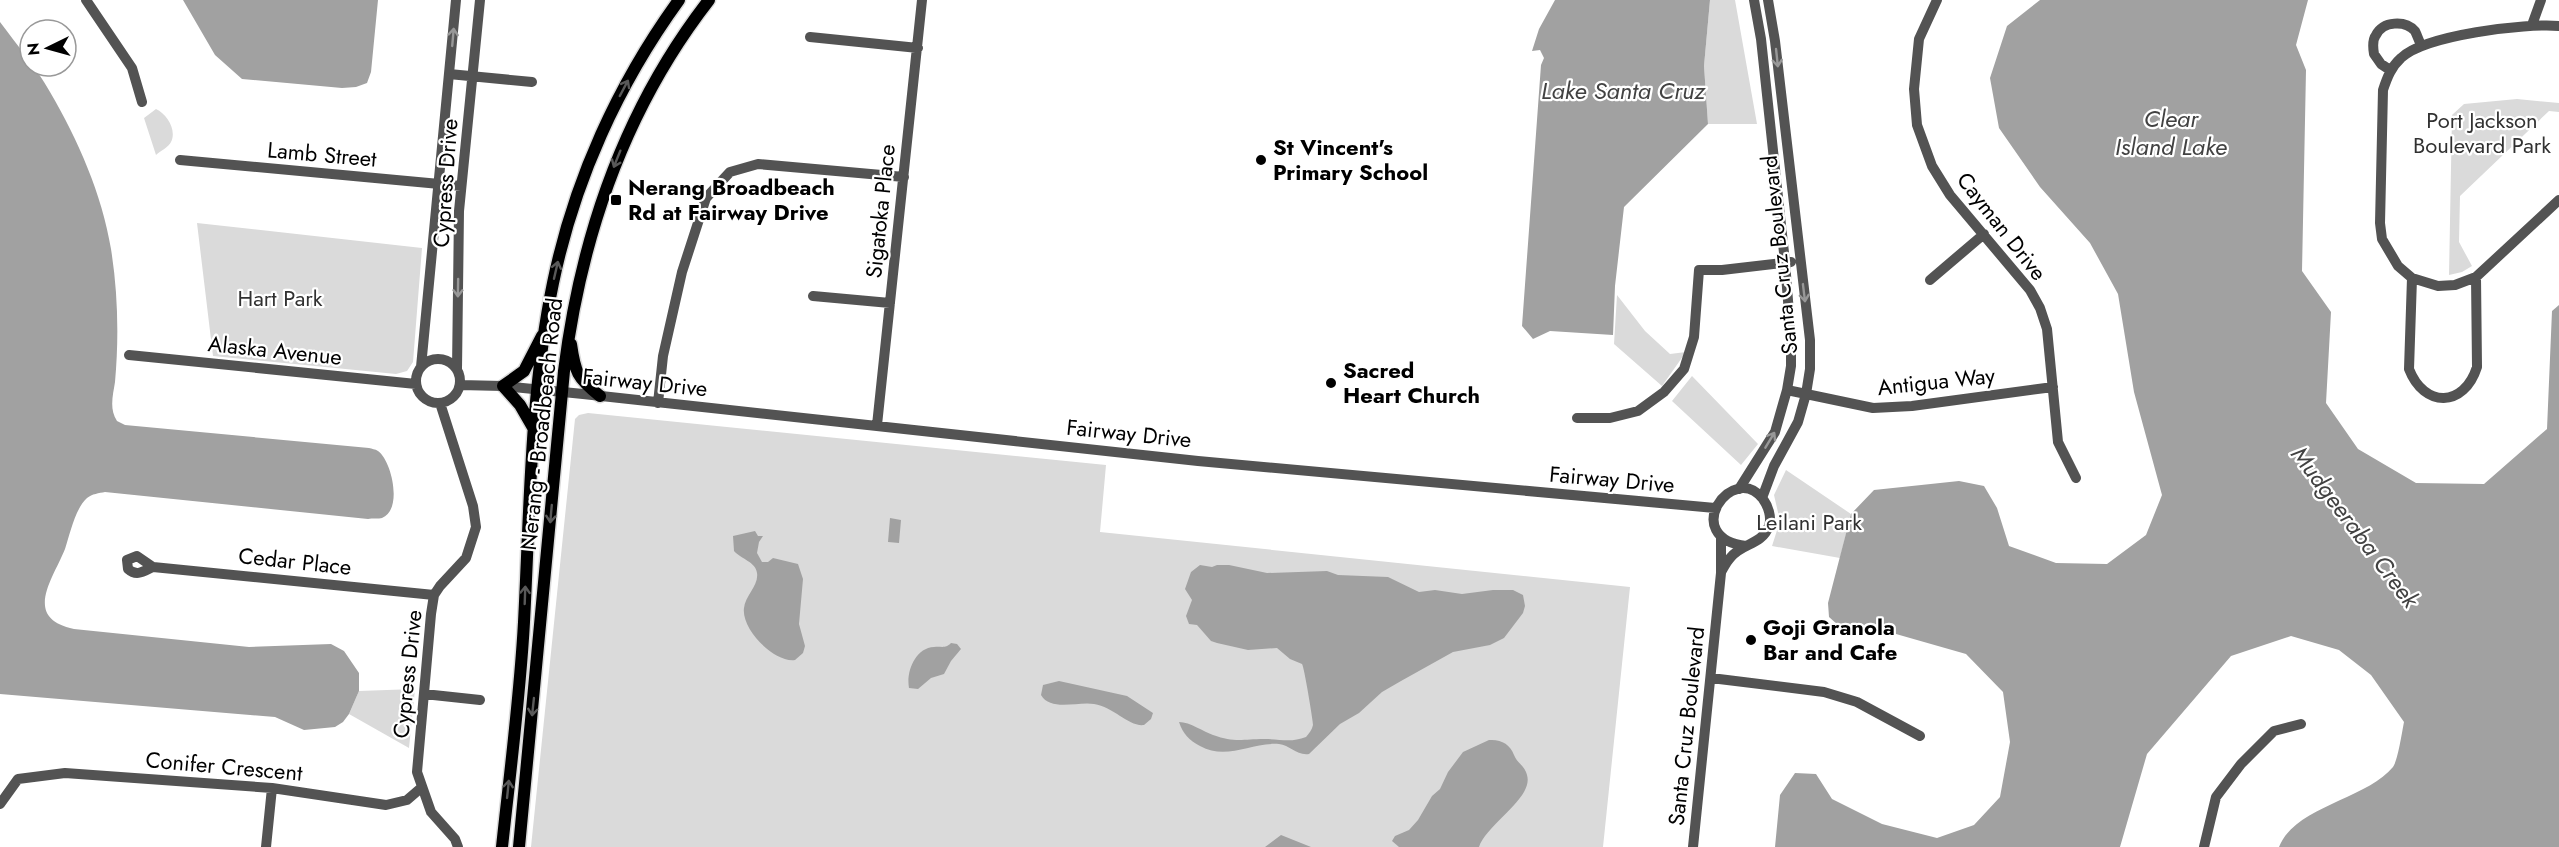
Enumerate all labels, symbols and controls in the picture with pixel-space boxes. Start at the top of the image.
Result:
north arrow [18,18,78,78]
one-way arrow [448,27,459,47]
text: N [22,42,46,57]
one-way arrow [1772,47,1783,67]
water label: Lake Santa Cruz [1541,73,1706,108]
one-way arrow [618,80,630,97]
water label: Clear Island Lake [2115,101,2227,164]
park label: Port Jackson Boulevard Park [2413,104,2551,161]
street label: Cypress Drive [425,118,465,248]
place label: St Vincent's Primary School [1273,131,1428,188]
street label: Lamb Street [266,133,379,175]
street label: Sigatoka Place [857,142,903,280]
one-way arrow [611,149,622,167]
marker: St Vincent's Primary School [1254,153,1268,167]
street label: Santa Cruz Boulevard [1753,154,1805,356]
street label: Cayman Drive [1949,165,2055,287]
place label: Nerang Broadbeach Rd at Fairway Drive [628,171,835,228]
marker: Nerang Broadbeach Rd at Fairway Drive [609,193,623,207]
one-way arrow [551,261,562,281]
one-way arrow [452,278,464,298]
park label: Hart Park [238,282,323,314]
one-way arrow [1799,283,1810,303]
street label: Nerang - Broadbeach Road [512,296,570,552]
street label: Alaska Avenue [206,327,344,373]
place label: Sacred Heart Church [1343,354,1480,411]
street label: Antigua Way [1876,359,1997,403]
street label: Fairway Drive [581,360,709,404]
marker: Sacred Heart Church [1324,376,1338,390]
street label: Fairway Drive [1065,411,1193,455]
one-way arrow [1764,432,1776,449]
water label: Mudgeeraba Creek [2283,439,2429,616]
street label: Fairway Drive [1548,458,1676,500]
one-way arrow [545,503,556,523]
park label: Leilani Park [1756,506,1862,538]
street label: Cedar Place [237,539,353,583]
one-way arrow [519,585,531,605]
street label: Cypress Drive [384,608,430,740]
place label: Goji Granola Bar and Cafe [1763,611,1897,668]
street label: Santa Cruz Boulevard [1660,625,1712,827]
marker: Goji Granola Bar and Cafe [1744,633,1758,647]
one-way arrow [527,696,538,716]
street label: Conifer Crescent [144,743,304,789]
one-way arrow [503,779,514,799]

